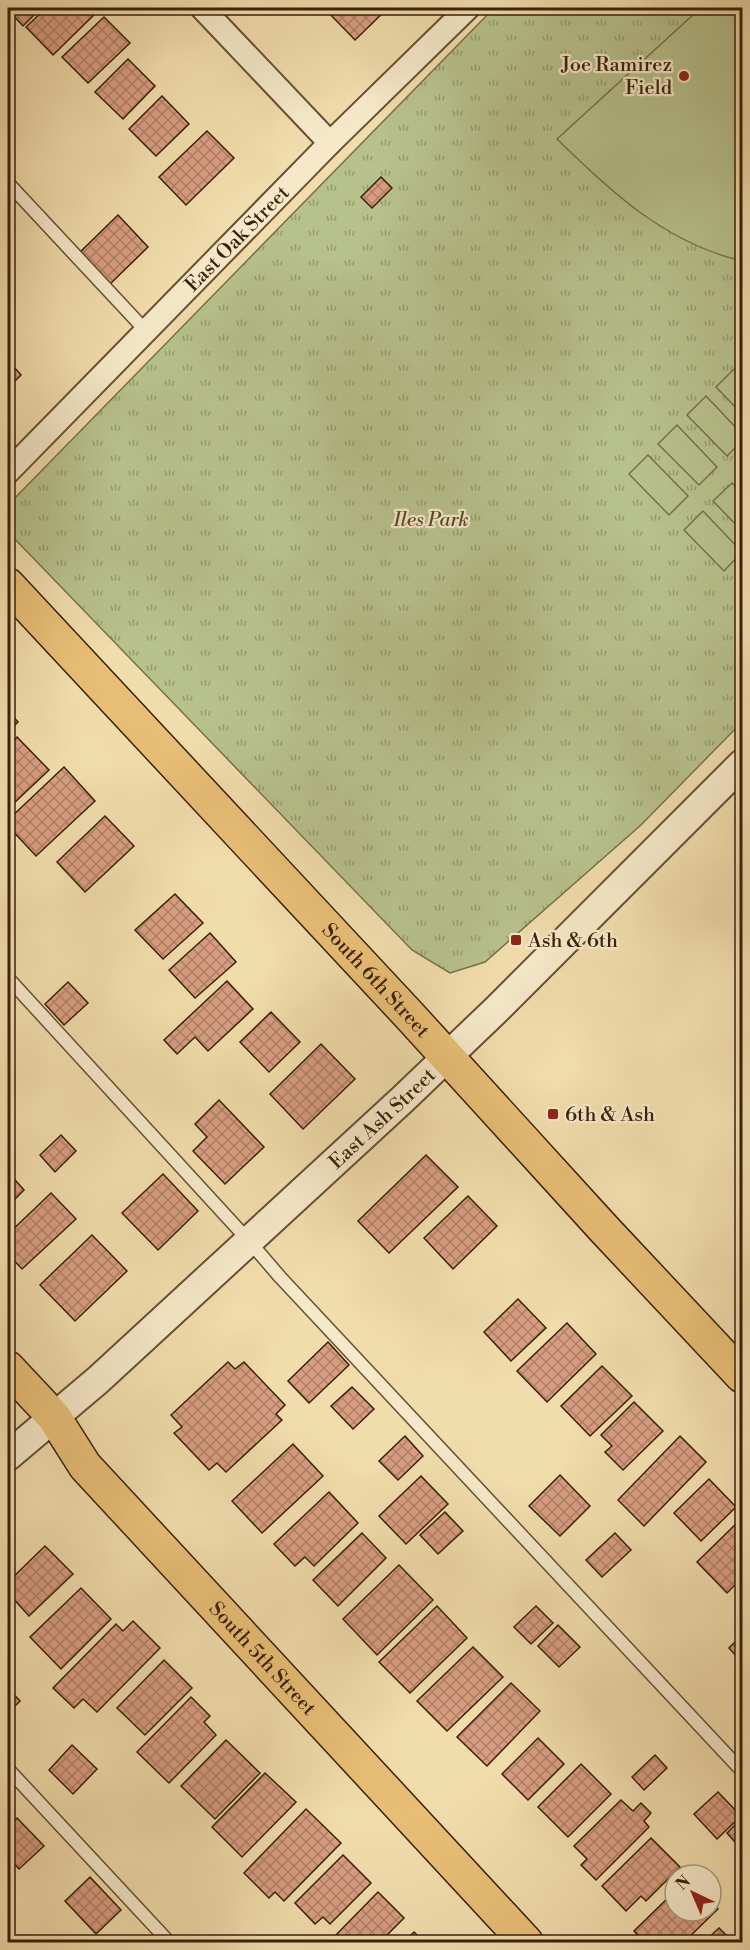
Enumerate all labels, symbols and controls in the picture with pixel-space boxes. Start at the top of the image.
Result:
place label: Joe Ramirez Field [560,53,673,101]
marker: Joe Ramirez Field [677,69,691,83]
street label: East Oak Street [180,181,295,298]
park label: Iles Park [392,508,469,533]
street label: South 6th Street [316,919,434,1043]
place label: Ash & 6th [527,929,618,954]
marker: Ash & 6th [509,933,523,947]
street label: East Ash Street [324,1063,442,1175]
place label: 6th & Ash [565,1103,655,1128]
marker: 6th & Ash [546,1107,560,1121]
street label: South 5th Street [203,1597,321,1721]
north arrow [663,1863,723,1923]
text: N [672,1871,695,1895]

